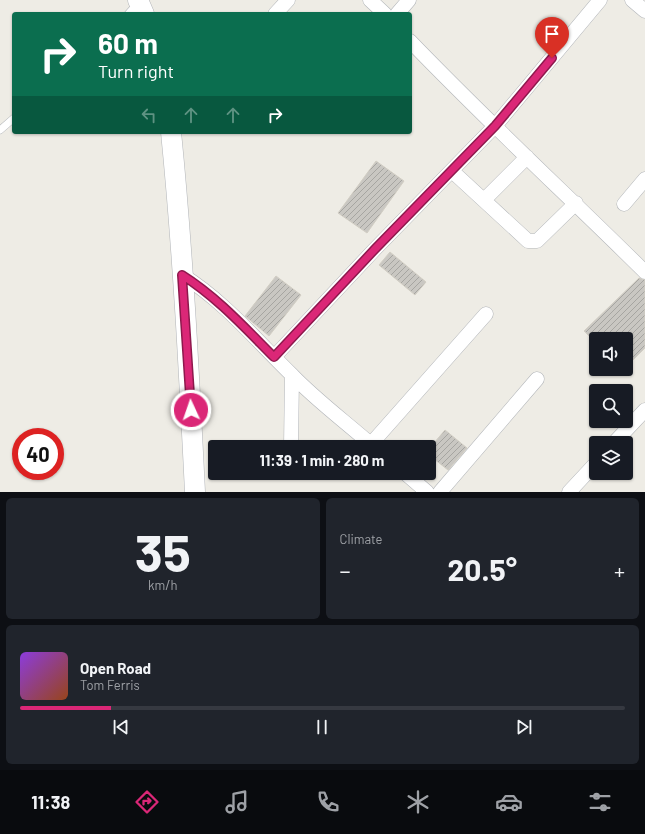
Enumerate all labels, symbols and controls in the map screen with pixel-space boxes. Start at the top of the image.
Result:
pin [535,17,569,58]
icon: arrive [541,23,563,45]
text: 60 m [98,26,158,60]
icon: right [32,28,84,80]
text: Turn right [98,60,174,82]
icon: left [138,104,160,126]
icon: ahead [180,104,202,126]
icon: ahead [222,104,244,126]
icon: right [264,104,286,126]
map controls [589,332,633,480]
button: sound [589,332,633,376]
button: search [589,384,633,428]
position arrow [170,389,212,431]
speed limit sign: 40 [12,428,64,480]
button: layers [589,436,633,480]
text: 11:39 · 1 min · 280 m [260,451,384,469]
text: 35 [135,520,191,582]
text: Climate [340,531,383,547]
text: 20.5° [448,551,517,587]
text: − [340,557,351,583]
text: + [614,557,625,583]
text: km/h [148,577,177,593]
text: Open Road [80,659,151,677]
text: Tom Ferris [80,677,140,693]
icon: previous [110,716,132,738]
icon: pause [311,716,333,738]
icon: next [513,716,535,738]
icon: directions [133,788,161,816]
icon: music [223,788,251,816]
icon: phone [314,788,342,816]
icon: climate [404,788,432,816]
icon: car [495,788,523,816]
icon: filters [586,788,614,816]
text: 11:38 [31,791,70,813]

